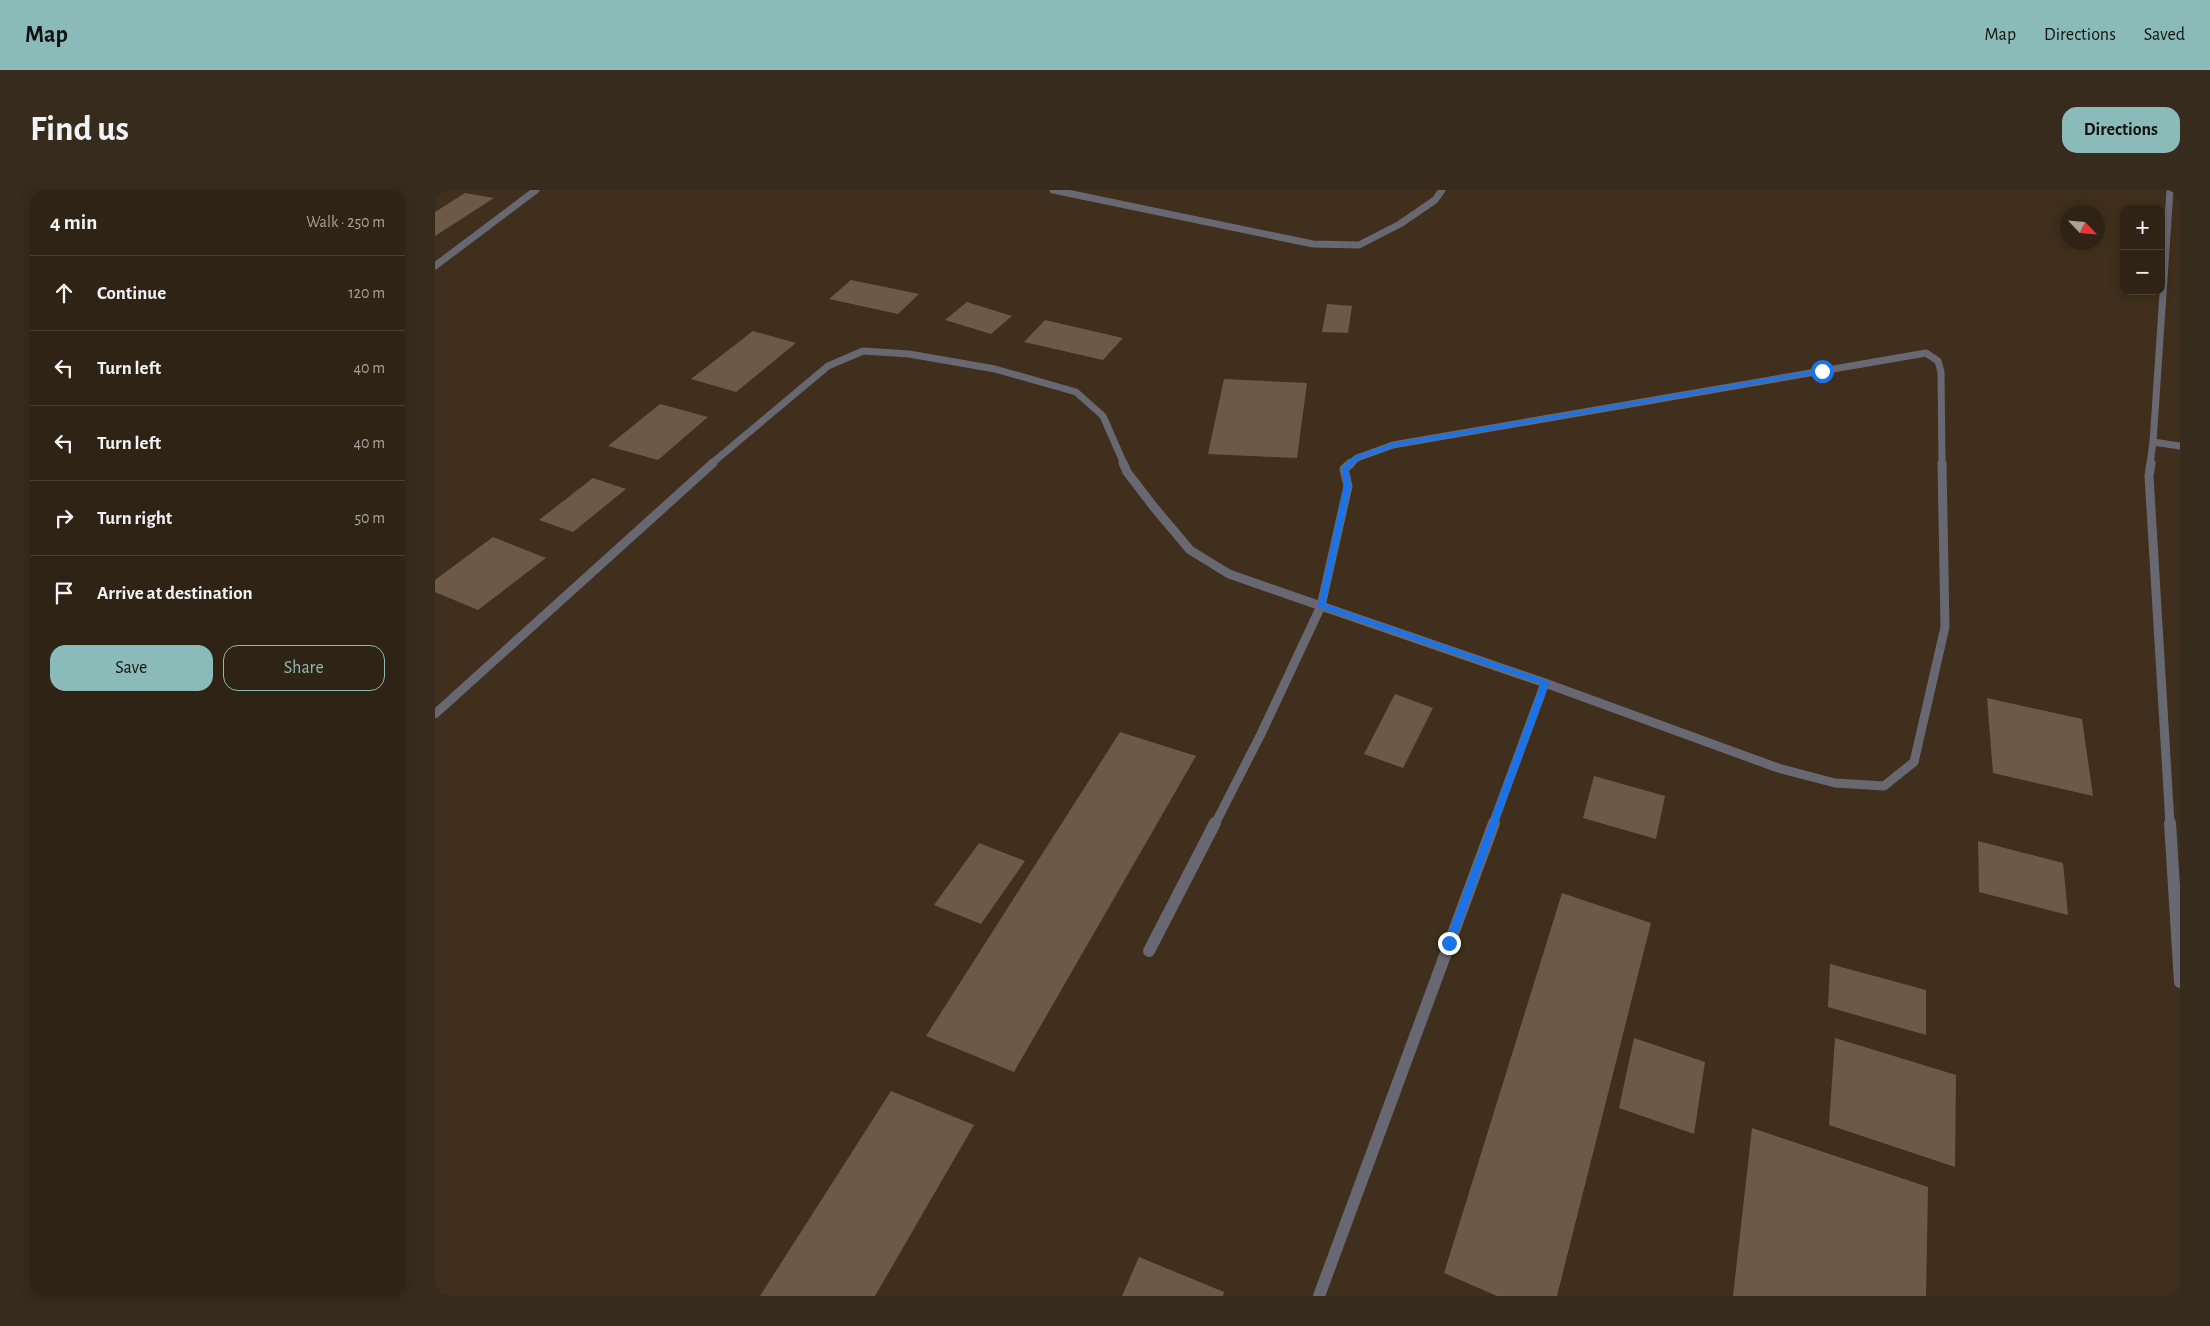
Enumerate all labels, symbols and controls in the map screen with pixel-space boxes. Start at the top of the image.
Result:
text: Map [25,23,68,47]
text: Map [1985,26,2016,44]
text: Directions [2044,26,2116,44]
text: Saved [2144,26,2185,44]
button: Directions [2062,107,2180,153]
text: Find us [30,112,129,147]
north arrow [2060,205,2105,250]
map controls [2120,205,2165,295]
button: + [2120,205,2165,250]
text: 4 min [50,212,97,233]
text: Walk · 250 m [306,214,385,230]
button: − [2120,250,2165,295]
icon: ahead [50,279,78,307]
text: Continue [97,284,166,303]
text: 120 m [348,285,385,301]
icon: left [50,354,78,382]
text: Turn left [97,359,161,378]
text: 40 m [353,360,385,376]
route start [1811,360,1834,383]
icon: left [50,429,78,457]
text: Turn left [97,434,161,453]
text: 40 m [353,435,385,451]
icon: right [50,504,78,532]
text: Turn right [97,509,172,528]
text: 50 m [354,510,385,526]
icon: arrive [50,579,78,607]
text: Arrive at destination [97,584,253,603]
button: Save [50,645,213,691]
button: Share [223,645,385,691]
route end [1438,932,1461,955]

